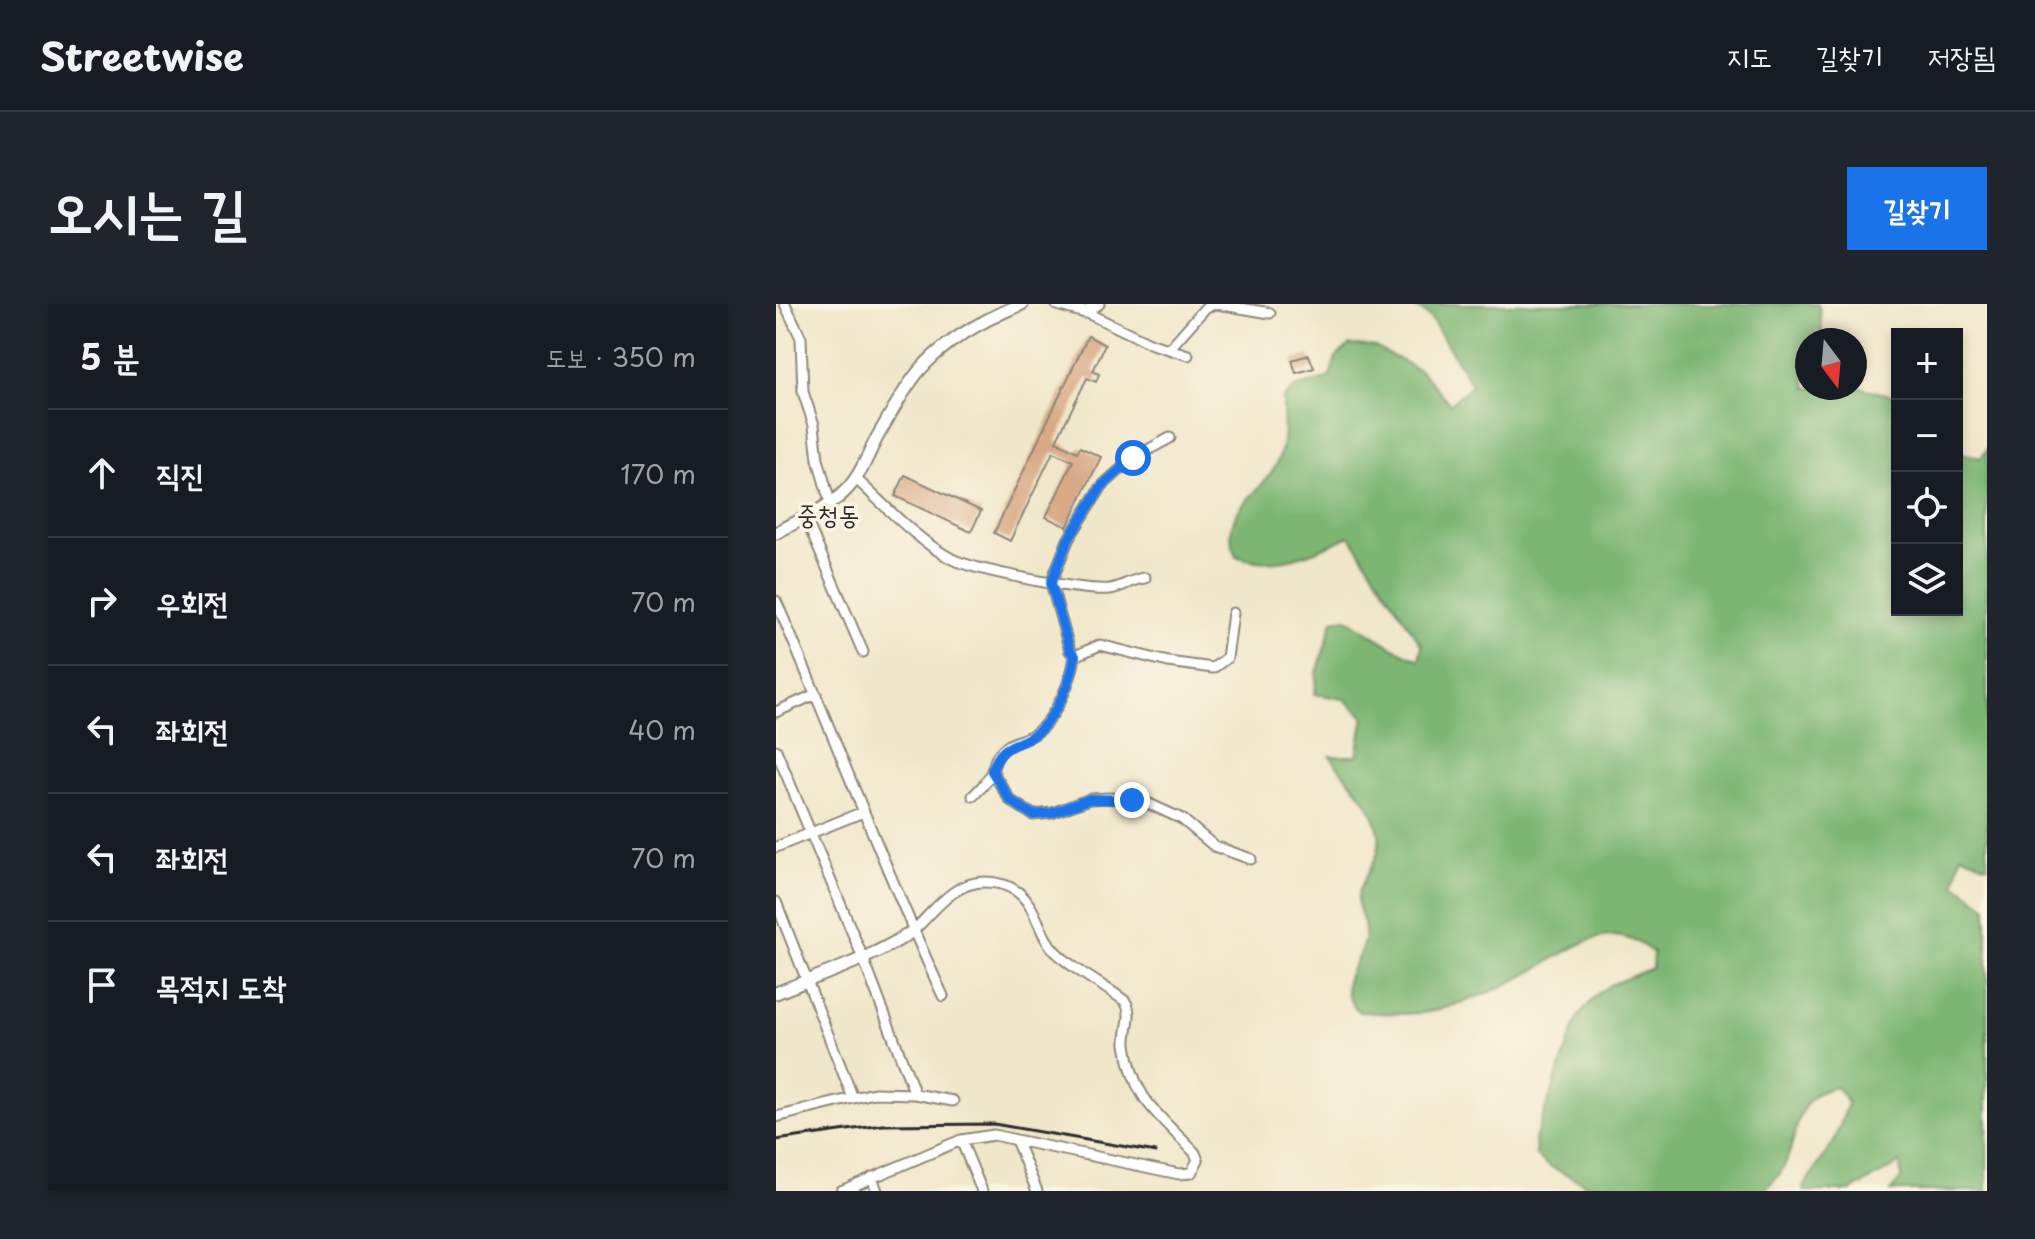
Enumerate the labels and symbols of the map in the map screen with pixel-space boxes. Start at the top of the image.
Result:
north arrow [1795,328,1867,400]
route start [1115,440,1151,476]
district label: 중청동 [797,494,859,533]
route end [1114,782,1150,818]

